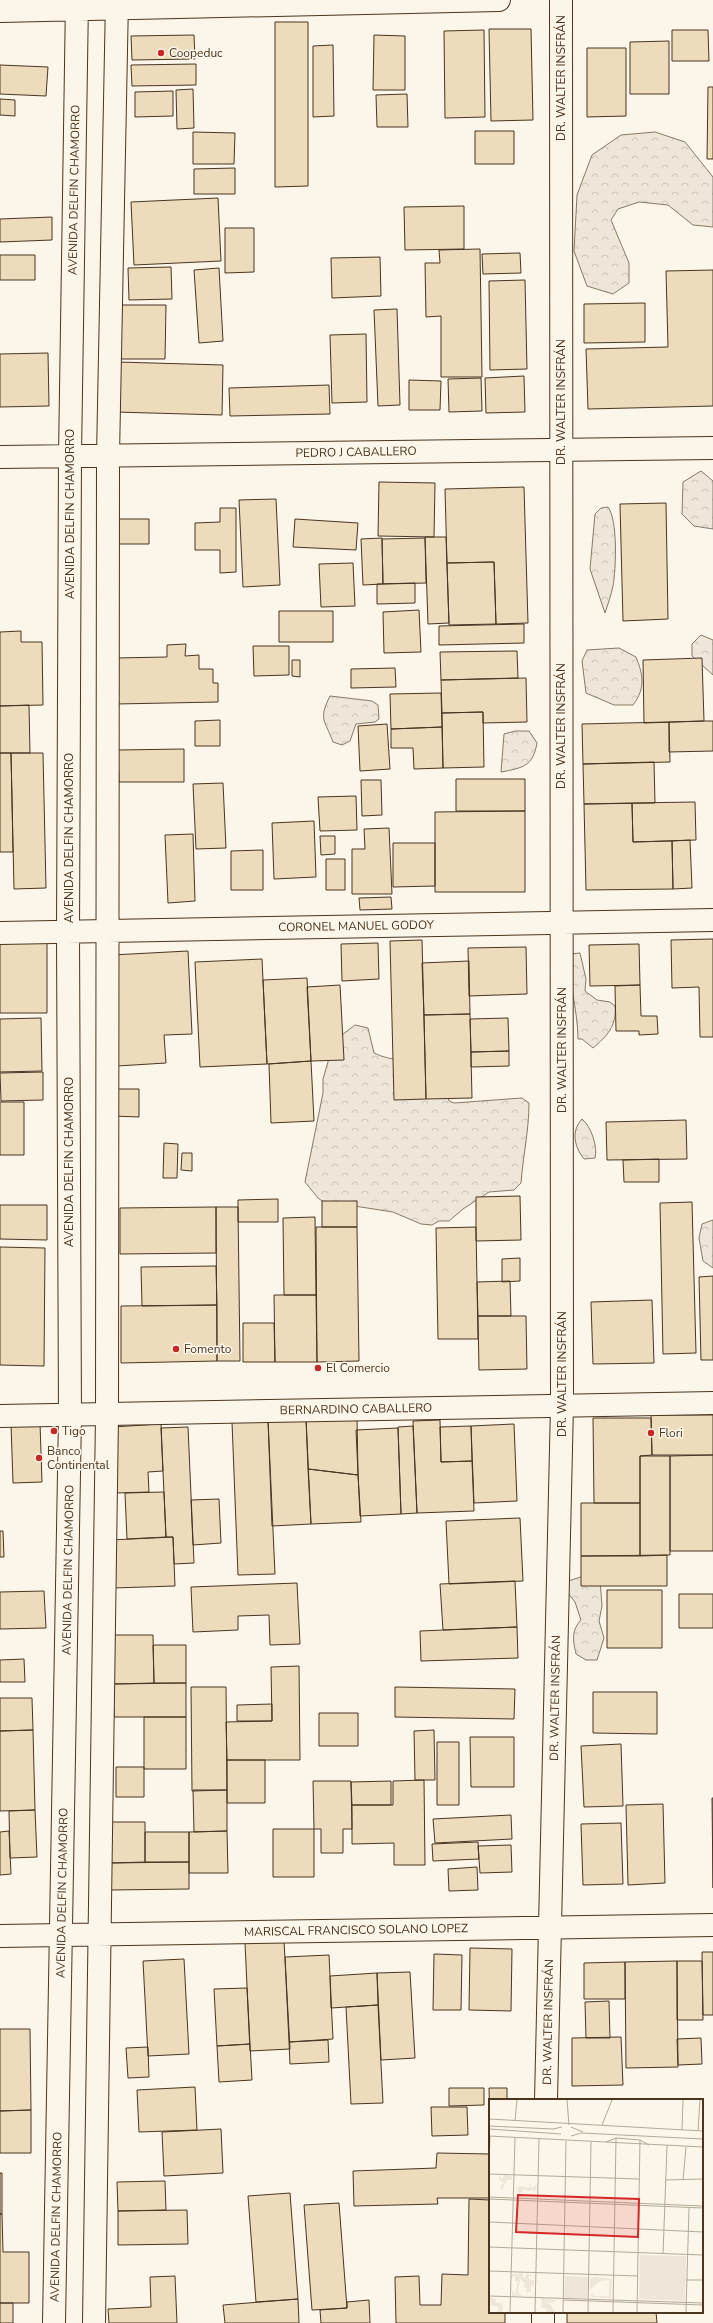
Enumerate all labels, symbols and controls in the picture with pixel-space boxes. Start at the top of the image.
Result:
street label: DR. WALTER INSFRÁN [553,15,569,141]
place label: Coopeduc [169,45,223,61]
marker: Coopeduc [156,48,166,58]
street label: AVENIDA DELFIN CHAMORRO [65,105,83,275]
street label: DR. WALTER INSFRÁN [553,339,569,465]
street label: AVENIDA DELFIN CHAMORRO [62,429,78,599]
street label: PEDRO J CABALLERO [295,443,417,461]
street label: DR. WALTER INSFRÁN [553,663,569,789]
street label: AVENIDA DELFIN CHAMORRO [61,753,77,923]
street label: CORONEL MANUEL GODOY [278,917,435,935]
street label: DR. WALTER INSFRÁN [554,987,570,1113]
street label: AVENIDA DELFIN CHAMORRO [61,1077,77,1247]
street label: DR. WALTER INSFRÁN [554,1311,570,1437]
place label: Fomento [184,1341,232,1357]
marker: Fomento [171,1344,181,1354]
place label: El Comercio [326,1360,390,1376]
marker: El Comercio [313,1363,323,1373]
street label: BERNARDINO CABALLERO [280,1400,432,1418]
place label: Tigo [62,1423,86,1439]
place label: Flori [659,1425,683,1441]
marker: Tigo [49,1426,59,1436]
marker: Flori [646,1428,656,1438]
place label: Banco Continental [47,1443,110,1473]
marker: Banco Continental [34,1453,44,1463]
street label: AVENIDA DELFIN CHAMORRO [59,1485,77,1655]
street label: DR. WALTER INSFRÁN [546,1635,564,1761]
street label: AVENIDA DELFIN CHAMORRO [53,1808,71,1978]
street label: MARISCAL FRANCISCO SOLANO LOPEZ [244,1920,468,1940]
street label: DR. WALTER INSFRÁN [539,1959,557,2085]
inset map [489,2099,703,2313]
street label: AVENIDA DELFIN CHAMORRO [47,2132,65,2302]

